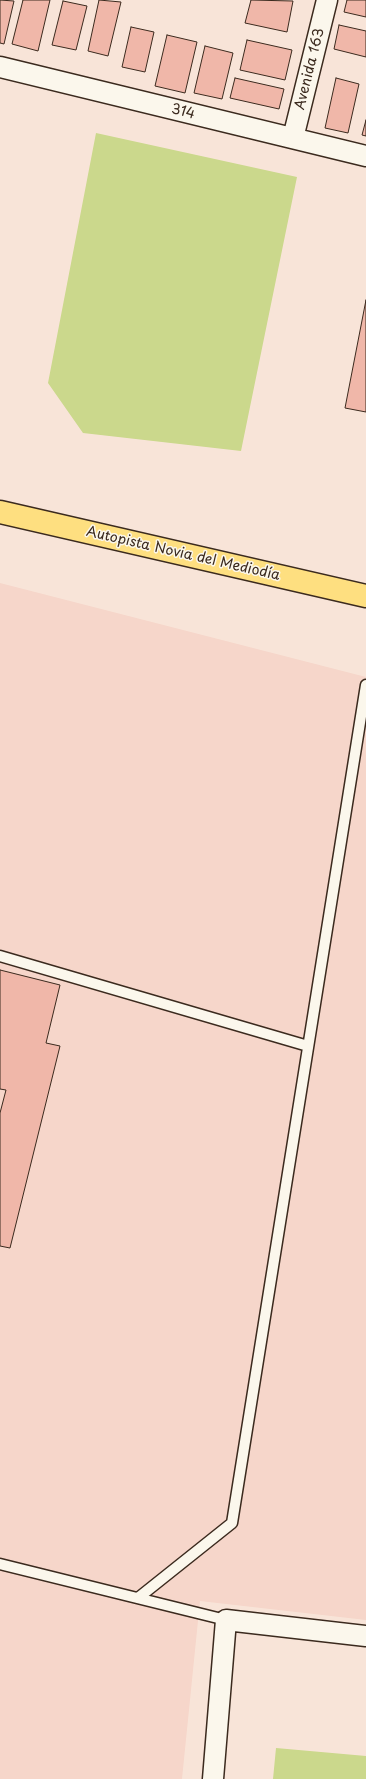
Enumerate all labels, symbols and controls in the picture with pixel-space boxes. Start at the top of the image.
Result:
street label: Avenida 163 [292,26,328,112]
street label: 314 [169,101,197,123]
street label: Autopista Novia del Mediodía [84,523,282,585]

